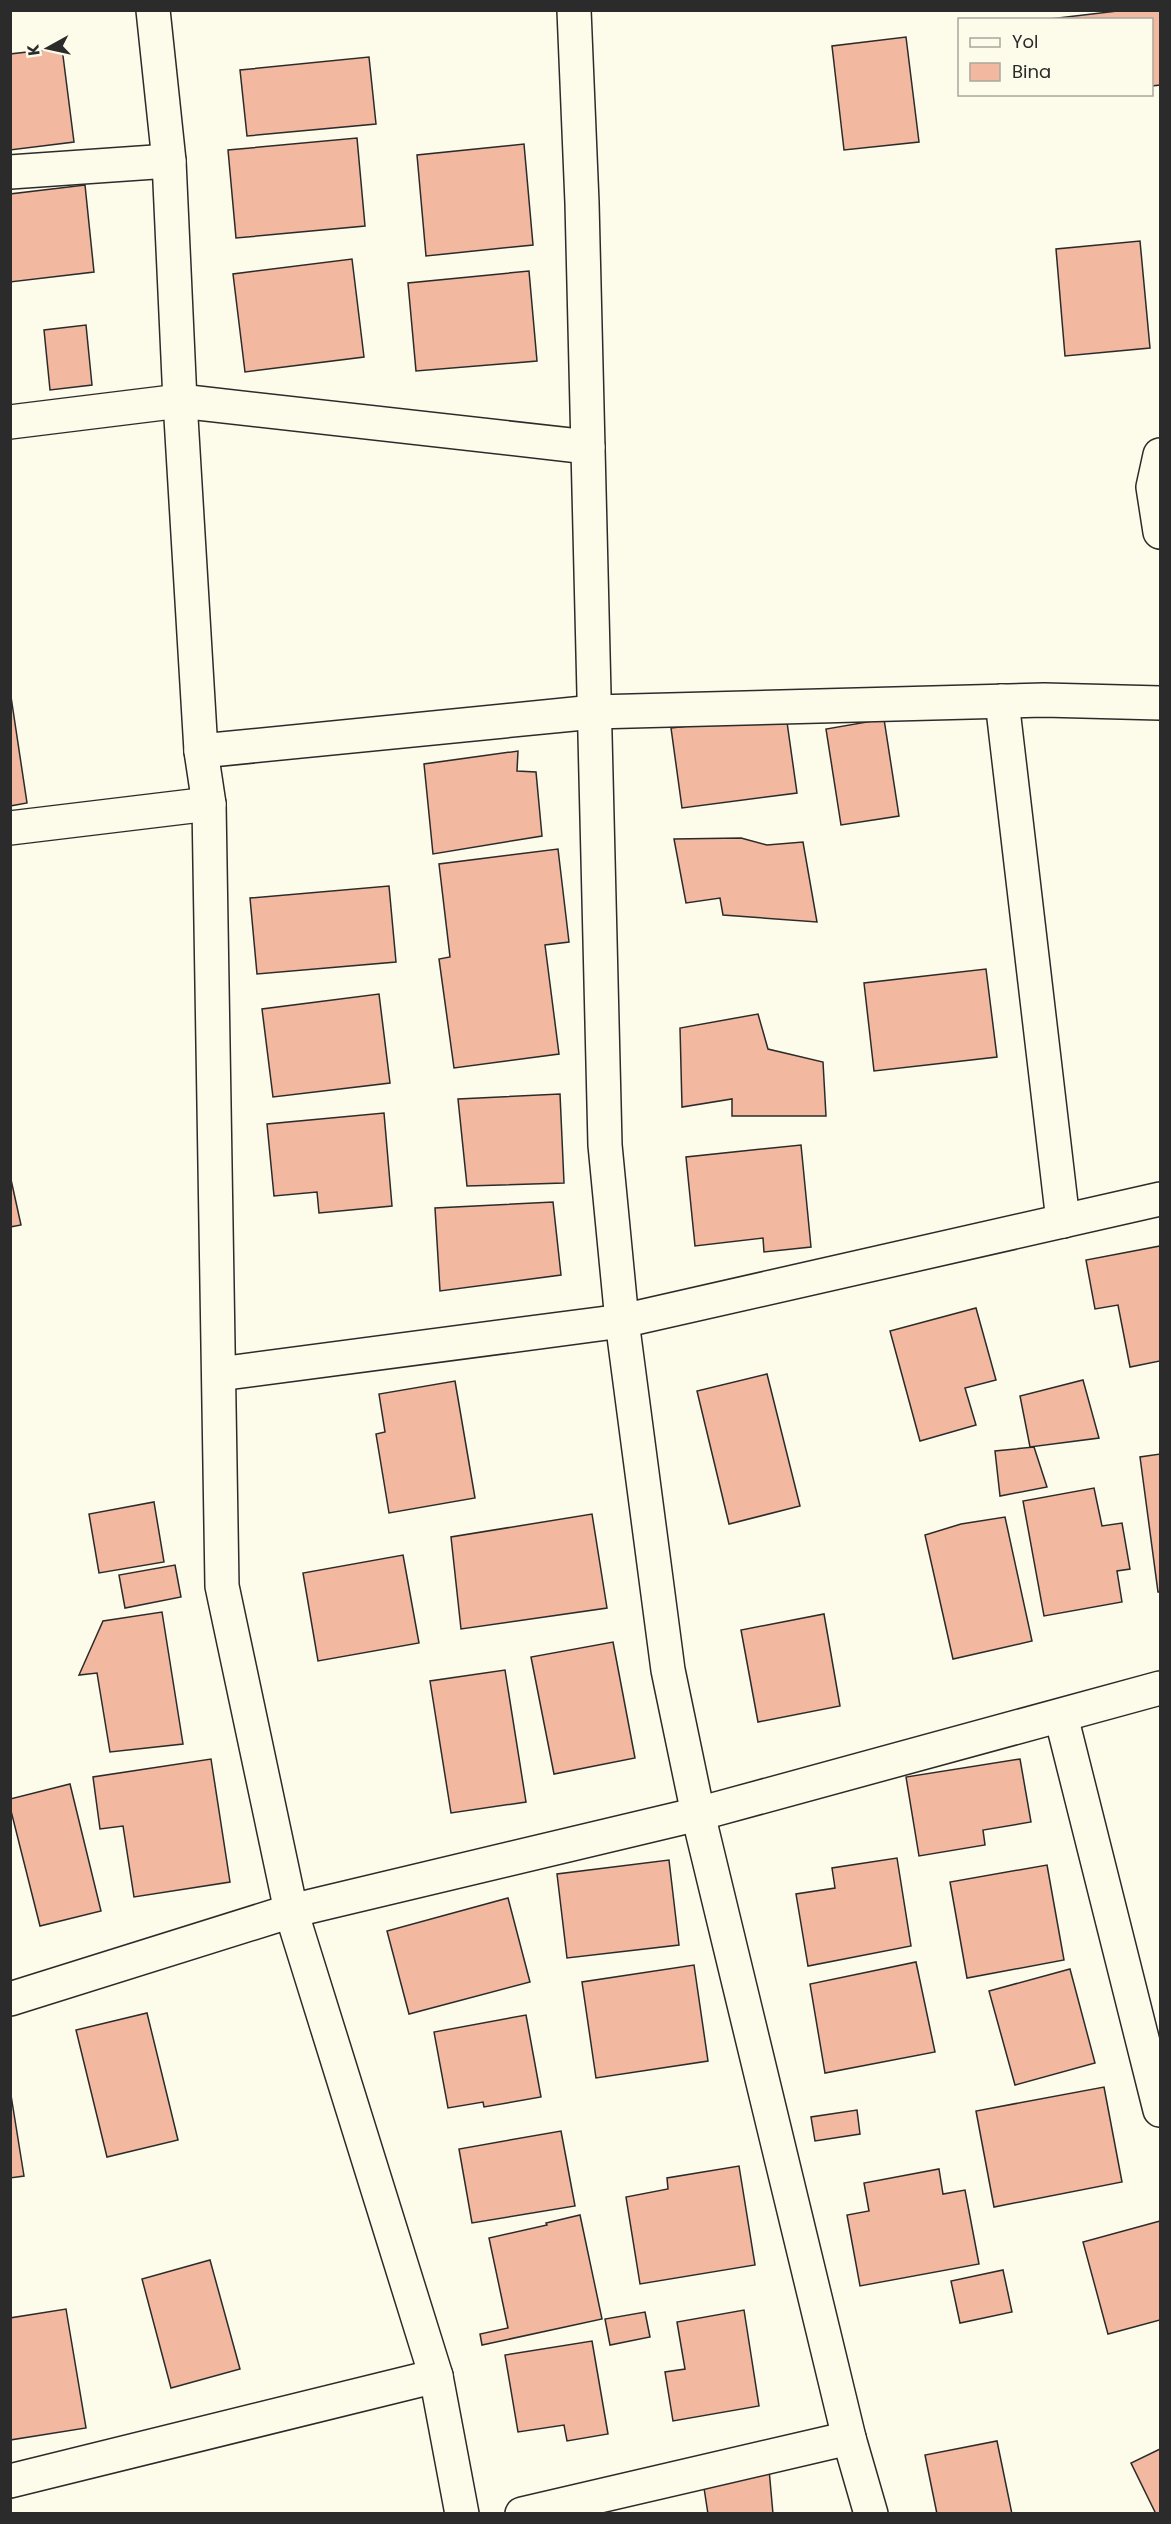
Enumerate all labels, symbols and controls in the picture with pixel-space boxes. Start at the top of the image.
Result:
north arrow [18,18,78,78]
legend [958,18,1153,96]
text: Yol [1012,29,1038,54]
text: K [21,43,46,57]
text: Bina [1012,59,1051,84]

